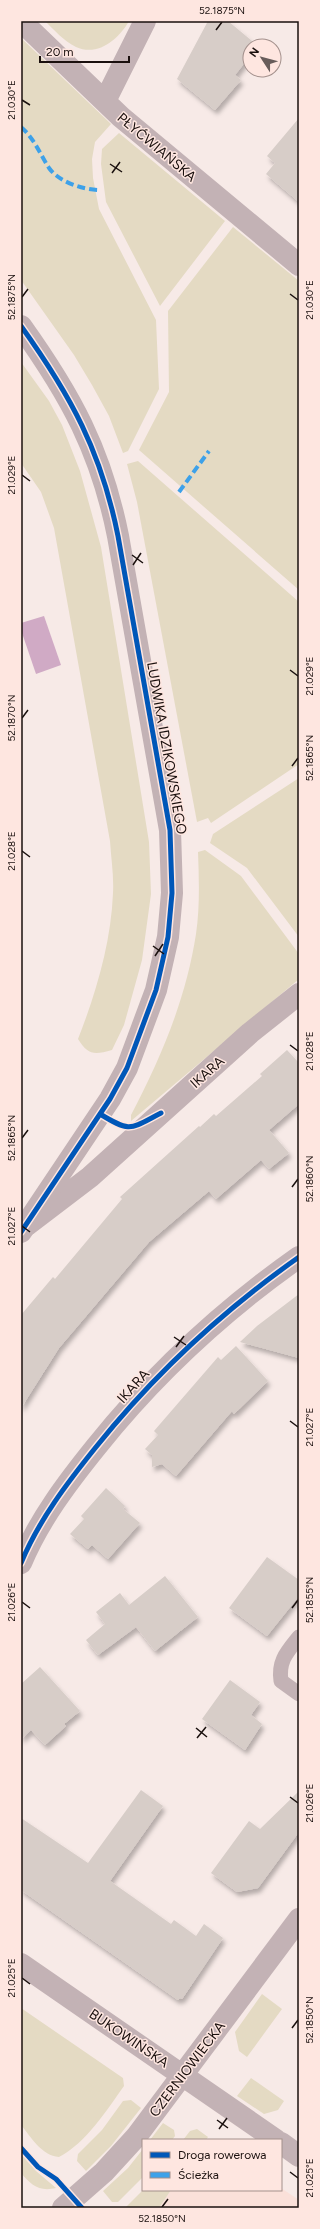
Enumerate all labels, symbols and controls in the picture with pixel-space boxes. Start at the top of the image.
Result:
text: 52.1875°N [199,4,245,17]
scale bar [40,38,129,64]
north arrow [242,38,282,78]
text: 20 m [46,45,74,59]
text: N [247,45,262,60]
text: 21.030°E [5,80,18,120]
street label: PŁYĆWIAŃSKA [114,109,200,186]
text: 52.1875°N [5,274,18,320]
text: 21.030°E [303,280,316,320]
text: 21.029°E [5,455,18,495]
text: 21.029°E [303,656,316,696]
street label: LUDWIKA IDZIKOWSKIEGO [143,660,190,836]
text: 52.1870°N [5,695,18,741]
text: 52.1865°N [303,735,316,781]
text: 21.028°E [5,831,18,871]
text: 21.028°E [303,1031,316,1071]
street label: IKARA [187,1052,228,1092]
text: 52.1865°N [5,1115,18,1161]
text: 52.1860°N [303,1155,316,1203]
text: 21.027°E [5,1207,18,1245]
street label: IKARA [114,1365,153,1407]
text: 21.027°E [303,1408,316,1446]
text: 52.1855°N [303,1577,316,1623]
text: 21.026°E [5,1582,18,1622]
text: 21.026°E [303,1783,316,1823]
text: 21.025°E [5,1958,18,1998]
text: 52.1850°N [303,1996,316,2044]
street label: BUKOWIŃSKA [86,2006,172,2072]
street label: CZERNIOWIECKA [146,2018,229,2120]
legend [142,2139,282,2191]
text: Droga rowerowa [178,2148,266,2162]
text: 21.025°E [303,2158,316,2198]
text: Ścieżka [178,2168,219,2182]
text: 52.1850°N [138,2212,186,2225]

